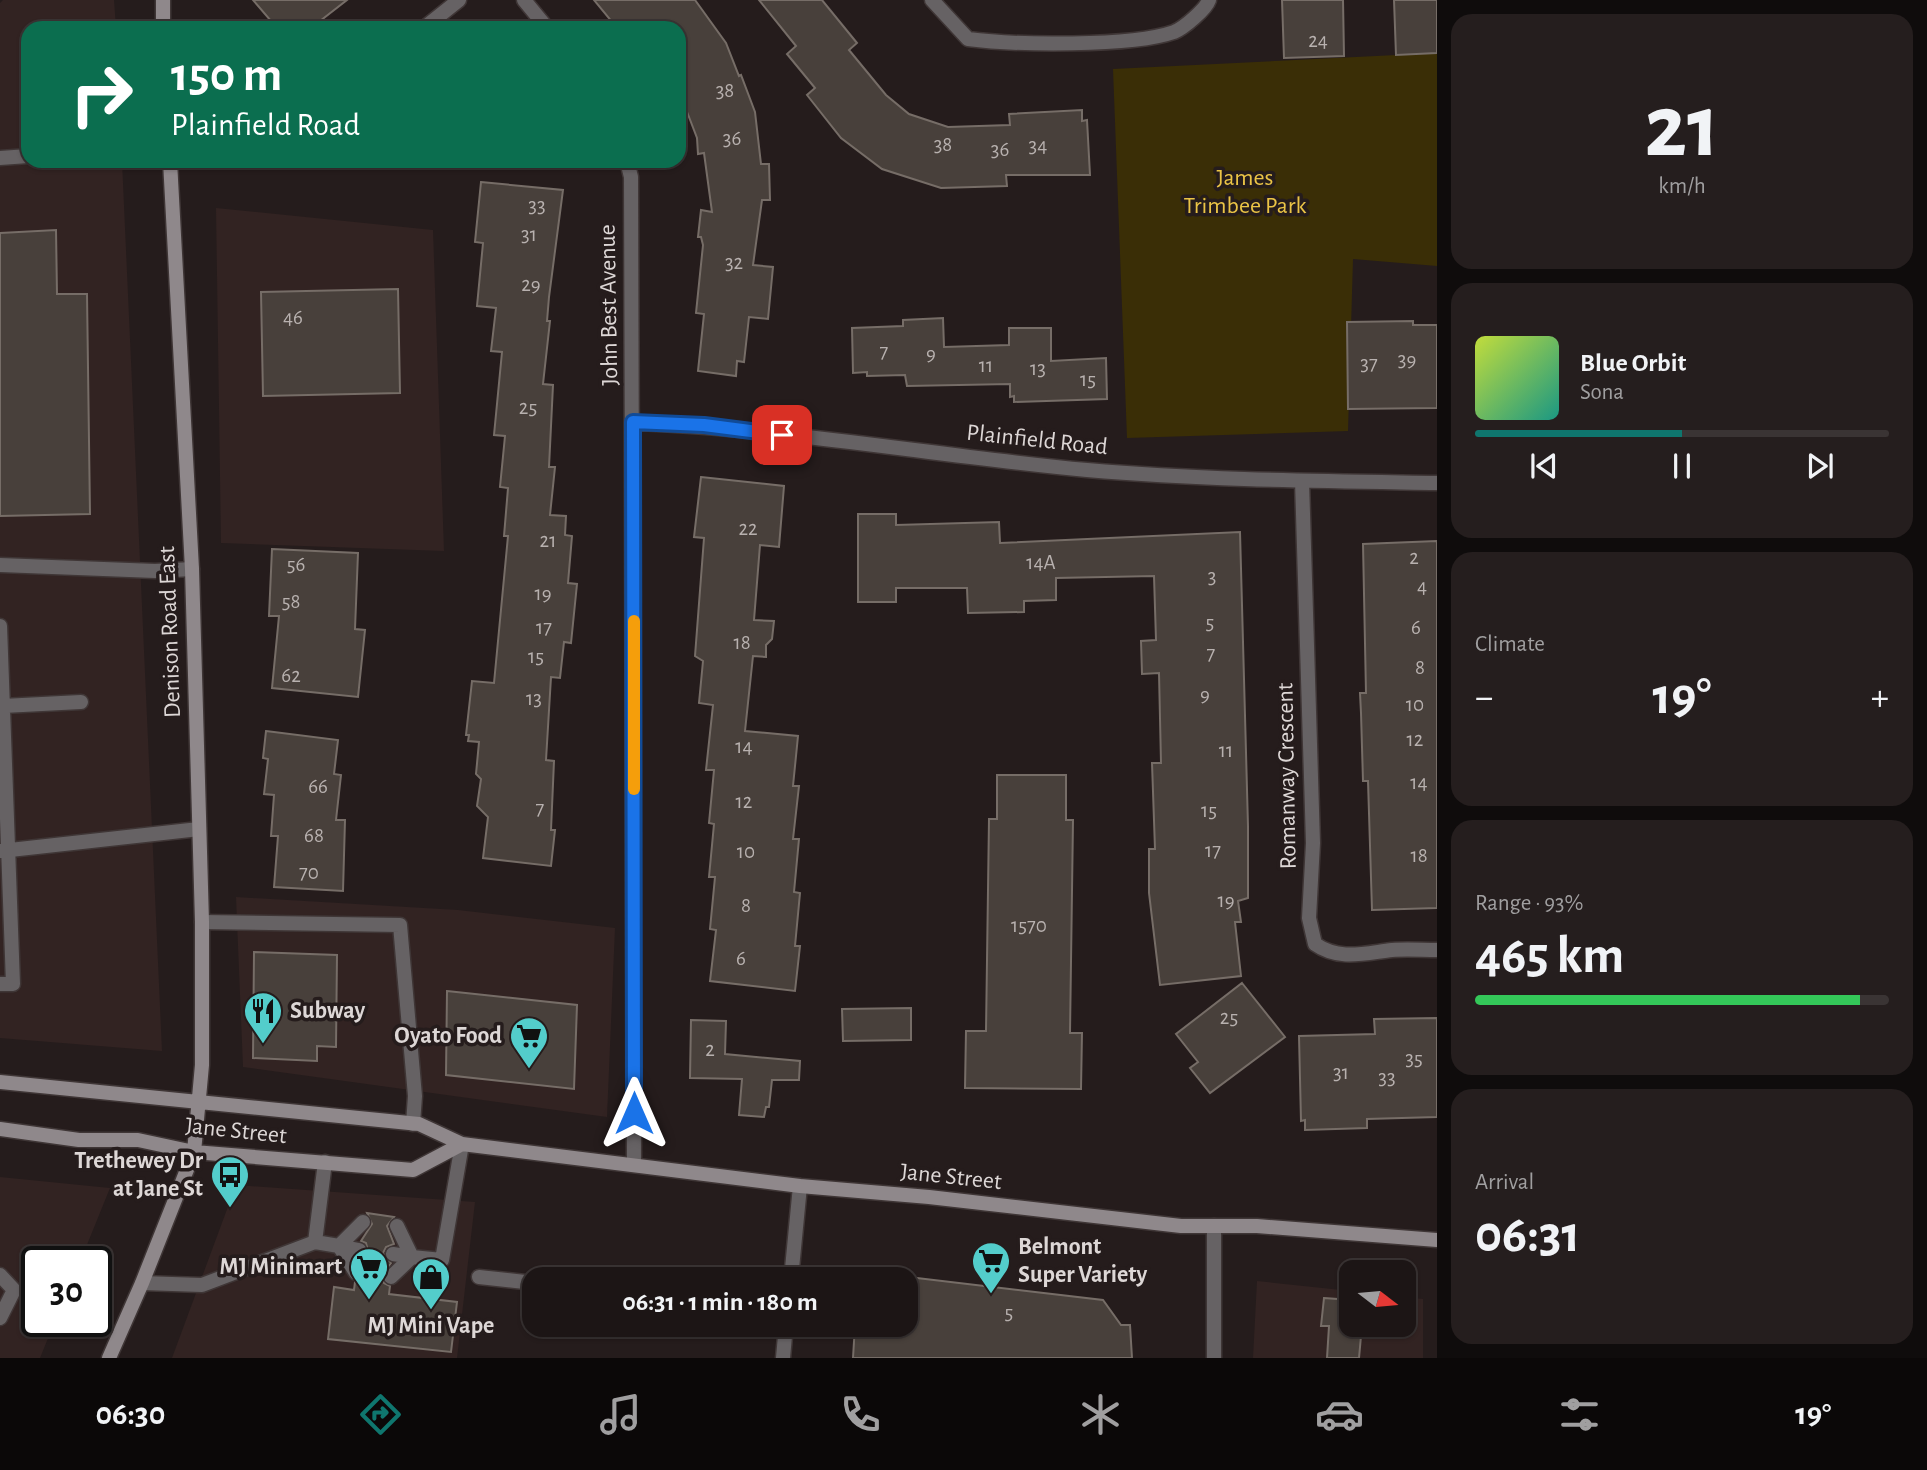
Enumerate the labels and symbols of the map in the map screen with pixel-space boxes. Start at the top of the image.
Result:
house number: 24 [1308,30,1328,51]
house number: 38 [716,80,734,101]
house number: 36 [723,128,741,149]
house number: 38 [934,134,952,155]
house number: 34 [1029,135,1047,156]
house number: 36 [991,139,1009,160]
park label: James Trimbee Park [1184,166,1306,218]
house number: 33 [528,195,546,216]
house number: 31 [521,224,537,245]
street label: John Best Avenue [596,224,622,386]
house number: 32 [725,252,743,273]
house number: 29 [521,274,541,295]
house number: 46 [283,307,303,328]
house number: 7 [880,341,889,362]
house number: 9 [926,343,936,364]
house number: 39 [1398,349,1416,370]
house number: 37 [1360,353,1378,374]
house number: 11 [979,355,993,376]
house number: 13 [1030,358,1046,379]
house number: 15 [1080,369,1096,390]
house number: 25 [519,397,537,418]
pin [752,405,812,465]
street label: Plainfield Road [965,421,1109,459]
house number: 22 [738,518,758,539]
house number: 21 [540,530,556,551]
street label: Denison Road East [155,545,185,718]
house number: 2 [1409,547,1419,568]
house number: 14A [1026,552,1056,573]
house number: 56 [287,554,305,575]
house number: 3 [1208,566,1216,587]
house number: 4 [1417,576,1427,597]
house number: 19 [534,583,552,604]
house number: 58 [282,591,300,612]
house number: 5 [1206,612,1214,633]
house number: 17 [536,617,552,638]
house number: 6 [1411,617,1421,638]
house number: 18 [733,632,751,653]
house number: 7 [1207,643,1216,664]
house number: 15 [528,646,544,667]
house number: 8 [1415,657,1425,678]
house number: 62 [281,665,301,686]
street label: Romanway Crescent [1273,682,1301,870]
house number: 9 [1200,684,1210,705]
house number: 13 [526,688,542,709]
house number: 10 [1406,694,1424,715]
house number: 12 [1407,729,1423,750]
house number: 14 [735,736,753,757]
house number: 11 [1219,740,1233,761]
house number: 14 [1410,772,1428,793]
house number: 66 [308,776,328,797]
house number: 12 [736,791,752,812]
house number: 7 [536,798,545,819]
house number: 15 [1201,800,1217,821]
house number: 68 [304,825,324,846]
house number: 17 [1205,840,1221,861]
house number: 10 [737,841,755,862]
house number: 18 [1410,845,1428,866]
house number: 70 [299,862,319,883]
house number: 19 [1217,890,1235,911]
house number: 8 [741,895,751,916]
house number: 1570 [1011,915,1047,936]
house number: 6 [736,948,746,969]
restaurant icon: Subway [242,990,284,1045]
place label: Subway [290,999,366,1023]
house number: 25 [1220,1007,1238,1028]
supermarket icon: Oyato Food [508,1015,550,1070]
place label: Oyato Food [394,1024,502,1048]
house number: 2 [705,1039,715,1060]
house number: 35 [1405,1048,1423,1069]
house number: 31 [1333,1062,1349,1083]
house number: 33 [1378,1067,1396,1088]
position arrow [597,1076,671,1150]
street label: Jane Street [184,1114,288,1148]
place label: Trethewey Dr at Jane St [74,1149,204,1201]
bus stop icon: Trethewey Dr at Jane St [209,1154,251,1209]
street label: Jane Street [899,1160,1003,1194]
place label: Belmont Super Variety [1018,1235,1147,1287]
supermarket icon: Belmont Super Variety [970,1240,1012,1295]
speed limit sign: 30 [21,1246,112,1337]
supermarket icon: MJ Minimart [348,1246,390,1301]
place label: MJ Minimart [220,1255,342,1279]
shop icon: MJ Mini Vape [410,1256,452,1311]
north arrow [1339,1260,1416,1337]
house number: 5 [1005,1302,1013,1323]
place label: MJ Mini Vape [368,1314,494,1338]

